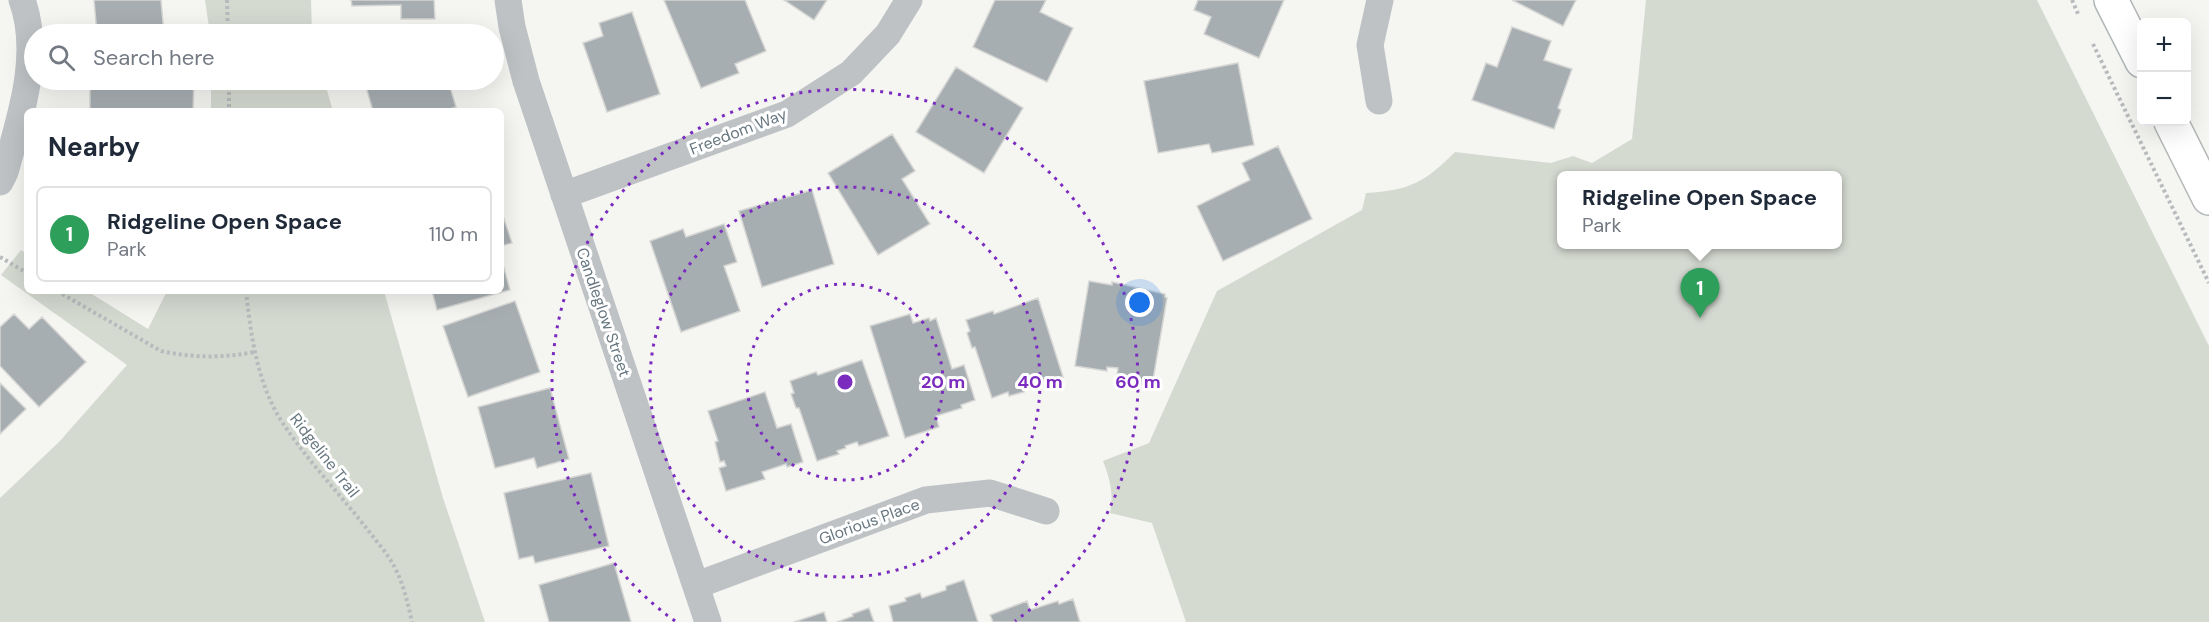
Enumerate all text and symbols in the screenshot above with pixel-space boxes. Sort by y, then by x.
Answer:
map controls [2137,18,2191,126]
button: + [2137,18,2191,72]
search box [24,24,504,90]
icon: search [45,41,78,74]
text: Search here [93,43,214,72]
button: − [2137,72,2191,126]
street label: Freedom Way [687,103,790,160]
text: Nearby [48,130,140,164]
popup [1557,171,1842,249]
text: Ridgeline Open Space [1582,183,1817,212]
text: Ridgeline Open Space [107,207,342,236]
text: Park [1582,212,1622,238]
text: 1 [66,221,73,247]
text: 110 m [429,221,478,247]
text: Park [107,236,147,262]
street label: Candleglow Street [572,245,636,380]
pin: 1 [1680,268,1720,318]
your location [1125,288,1154,317]
text: 20 m [921,370,965,394]
text: 40 m [1017,370,1063,394]
text: 60 m [1115,370,1161,394]
centre of rings [835,372,855,392]
street label: Ridgeline Trail [285,409,364,502]
street label: Glorious Place [816,494,922,549]

